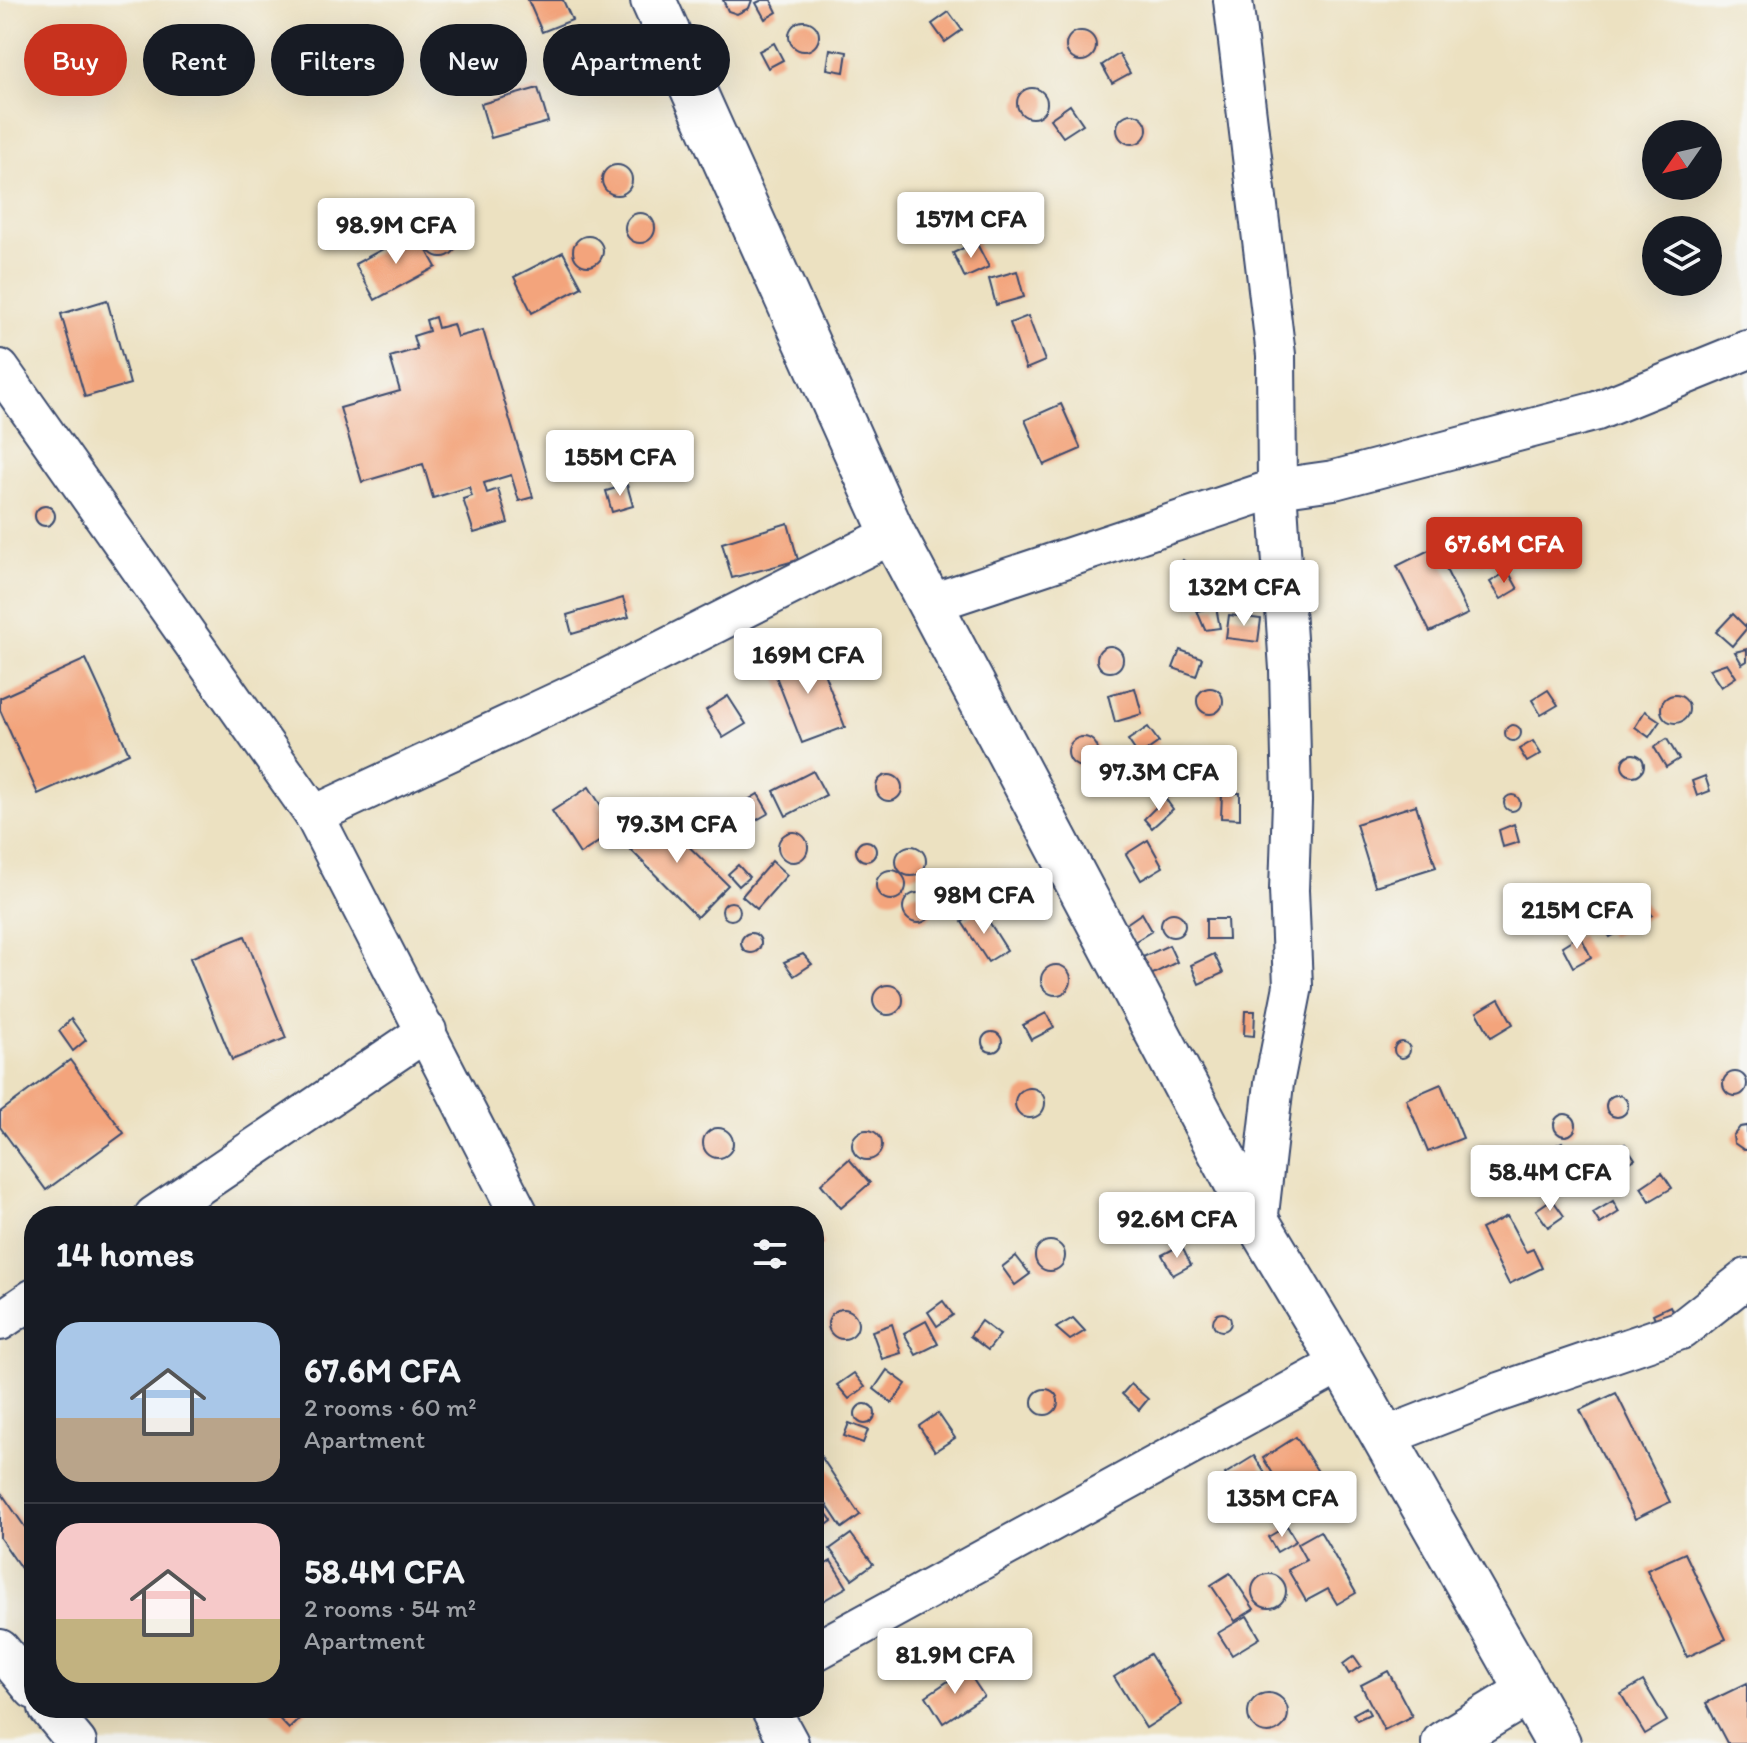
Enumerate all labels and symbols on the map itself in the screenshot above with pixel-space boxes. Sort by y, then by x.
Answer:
north arrow [1642,120,1722,200]
pin: 157M CFA [888,192,1054,260]
pin: 98.9M CFA [304,198,488,266]
pin: 155M CFA [537,430,703,498]
pin: 67.6M CFA [1412,517,1596,585]
pin: 132M CFA [1161,560,1327,628]
pin: 169M CFA [725,628,891,696]
pin: 97.3M CFA [1067,745,1251,813]
pin: 79.3M CFA [585,797,769,865]
pin: 98M CFA [910,868,1058,936]
pin: 215M CFA [1494,883,1660,951]
pin: 58.4M CFA [1458,1145,1642,1213]
pin: 92.6M CFA [1085,1192,1269,1260]
pin: 135M CFA [1199,1471,1365,1539]
pin: 81.9M CFA [863,1628,1047,1696]

